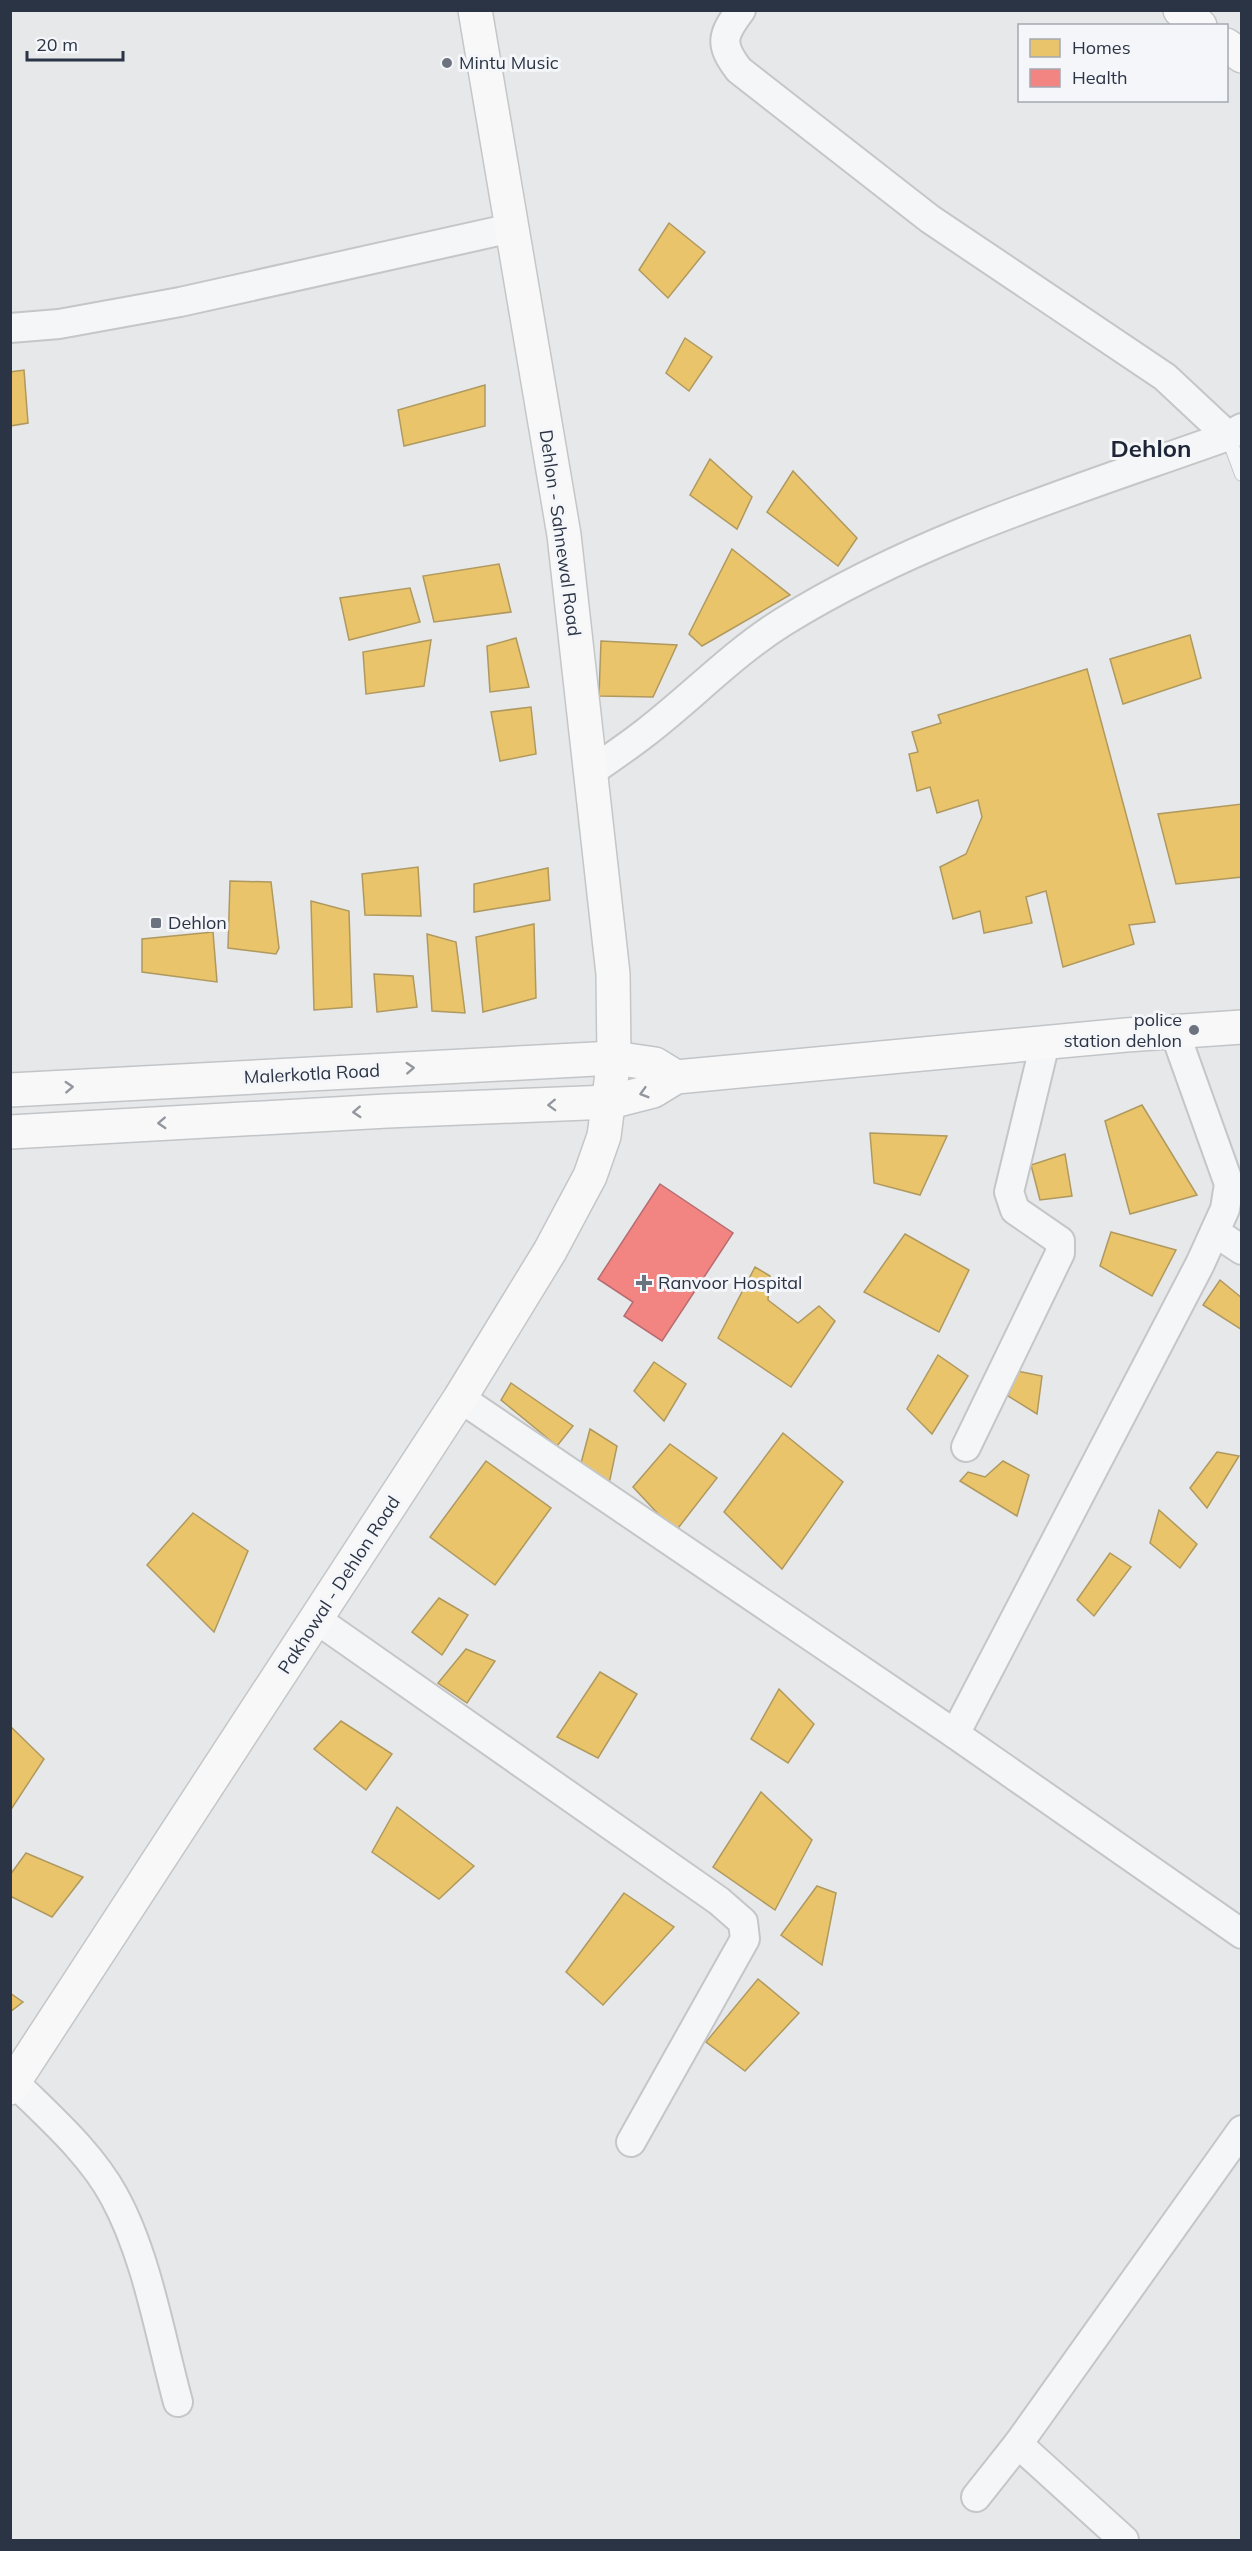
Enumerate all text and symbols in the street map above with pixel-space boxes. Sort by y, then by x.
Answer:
scale bar [27,24,123,62]
legend [1018,24,1228,102]
text: 20 m [36,33,78,56]
text: Homes [1072,36,1131,59]
place label: Mintu Music [459,51,559,74]
marker: Mintu Music [440,56,454,70]
text: Health [1072,66,1128,89]
street label: Dehlon - Sahnewal Road [535,428,586,638]
district label: Dehlon [1111,433,1191,463]
place label: Dehlon [168,911,227,934]
marker: Dehlon [149,916,163,930]
place label: police station dehlon [1064,1008,1182,1052]
marker: police station dehlon [1187,1023,1201,1037]
street label: Malerkotla Road [243,1058,381,1089]
one-way arrow [406,1062,415,1075]
one-way arrow [64,1081,73,1094]
one-way arrow [639,1086,650,1098]
one-way arrow [547,1098,556,1111]
one-way arrow [352,1106,361,1119]
one-way arrow [158,1117,167,1130]
place label: Ranvoor Hospital [658,1271,802,1294]
marker: Ranvoor Hospital [635,1274,653,1292]
street label: Pakhowal - Dehlon Road [272,1491,405,1678]

